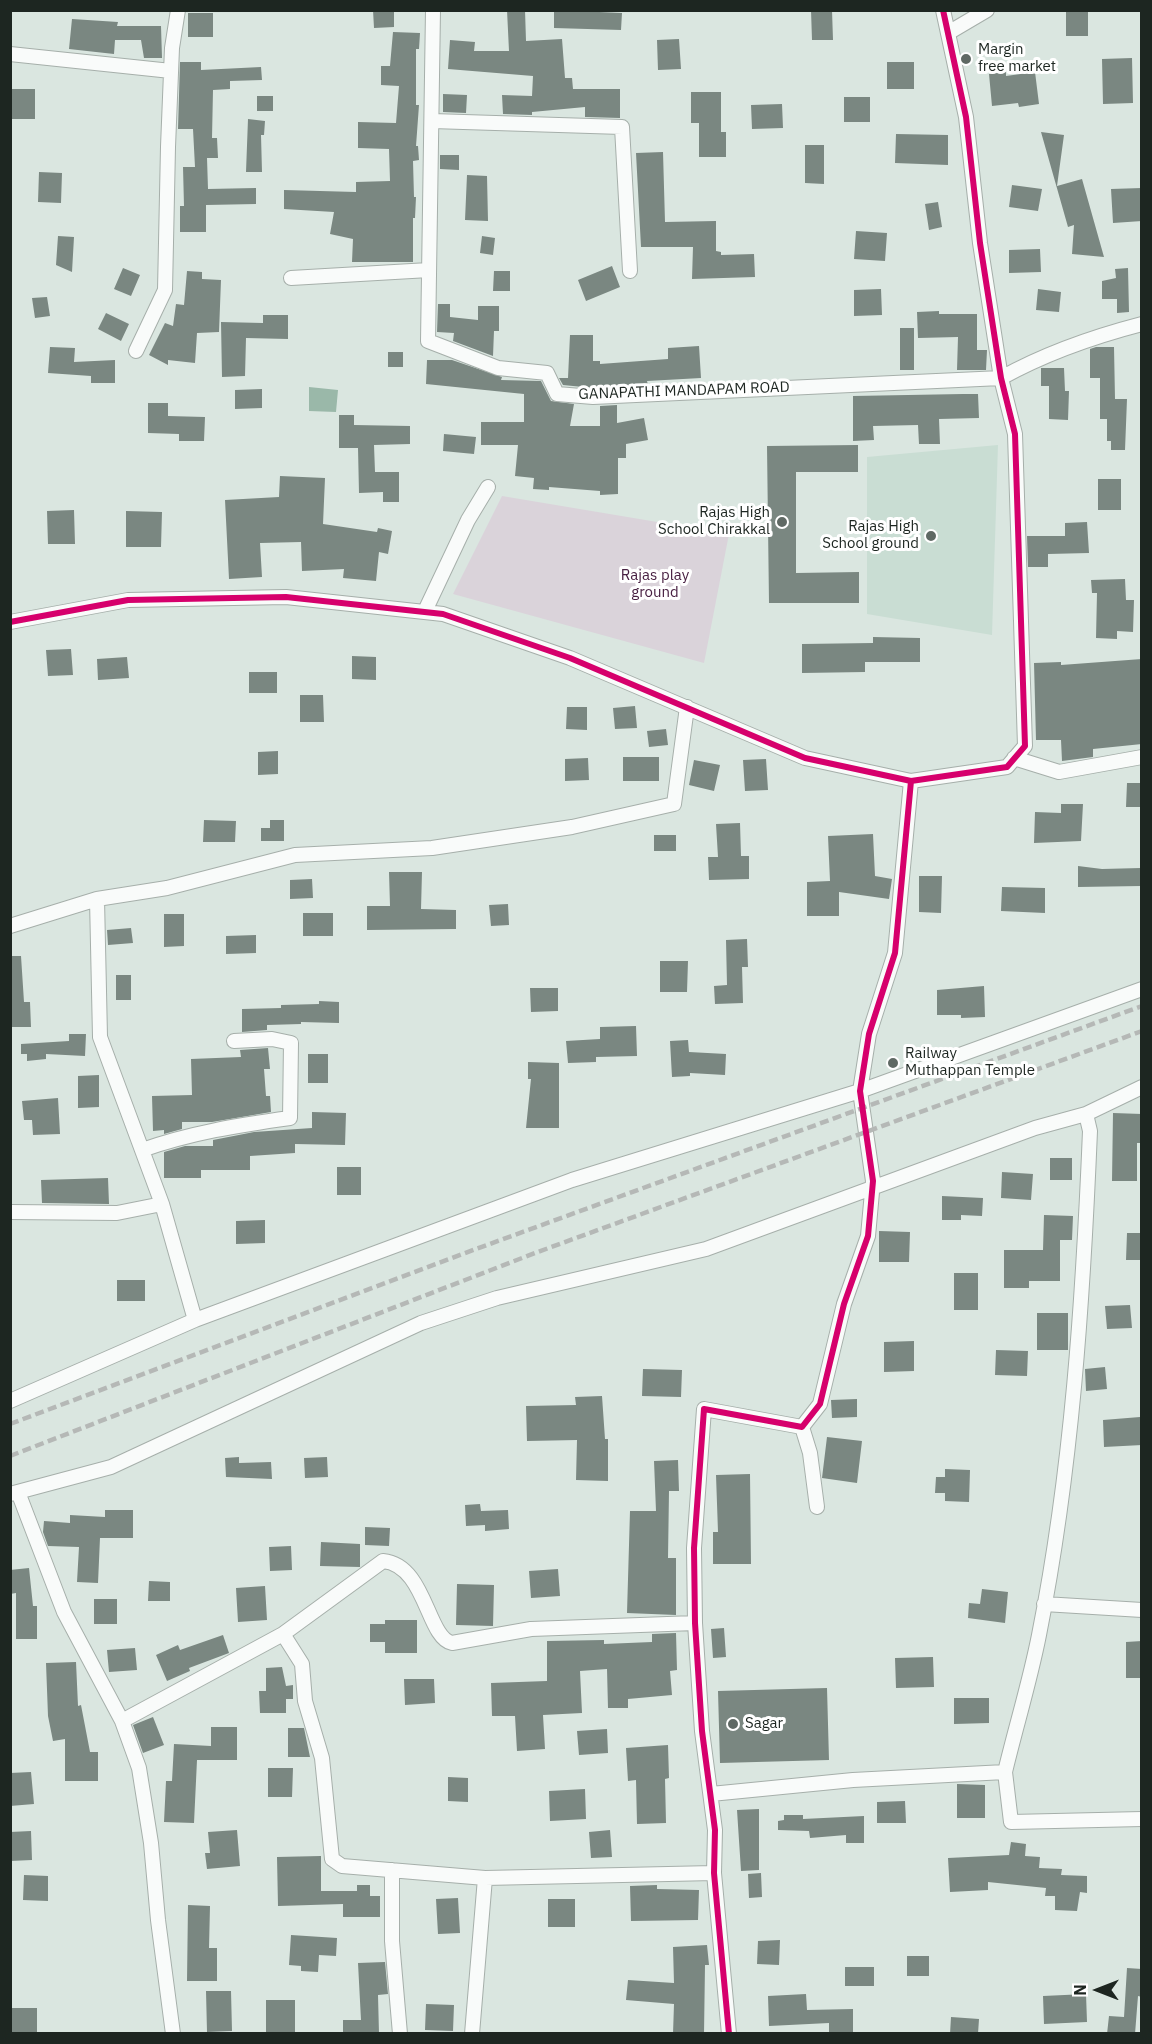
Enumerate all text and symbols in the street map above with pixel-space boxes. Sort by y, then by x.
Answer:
place label: Margin free market [978,41,1056,76]
marker: Margin free market [959,52,973,66]
street label: GANAPATHI MANDAPAM ROAD [578,378,790,404]
place label: Rajas High School Chirakkal [658,504,770,539]
marker: Rajas High School Chirakkal [775,515,789,529]
place label: Rajas High School ground [822,518,919,553]
marker: Rajas High School ground [924,529,938,543]
park label: Rajas play ground [621,567,689,602]
place label: Railway Muthappan Temple [905,1045,1035,1080]
marker: Railway Muthappan Temple [886,1056,900,1070]
place label: Sagar [745,1715,783,1733]
marker: Sagar [726,1717,740,1731]
north arrow [1068,1960,1128,2020]
text: N [1070,1984,1090,1996]

